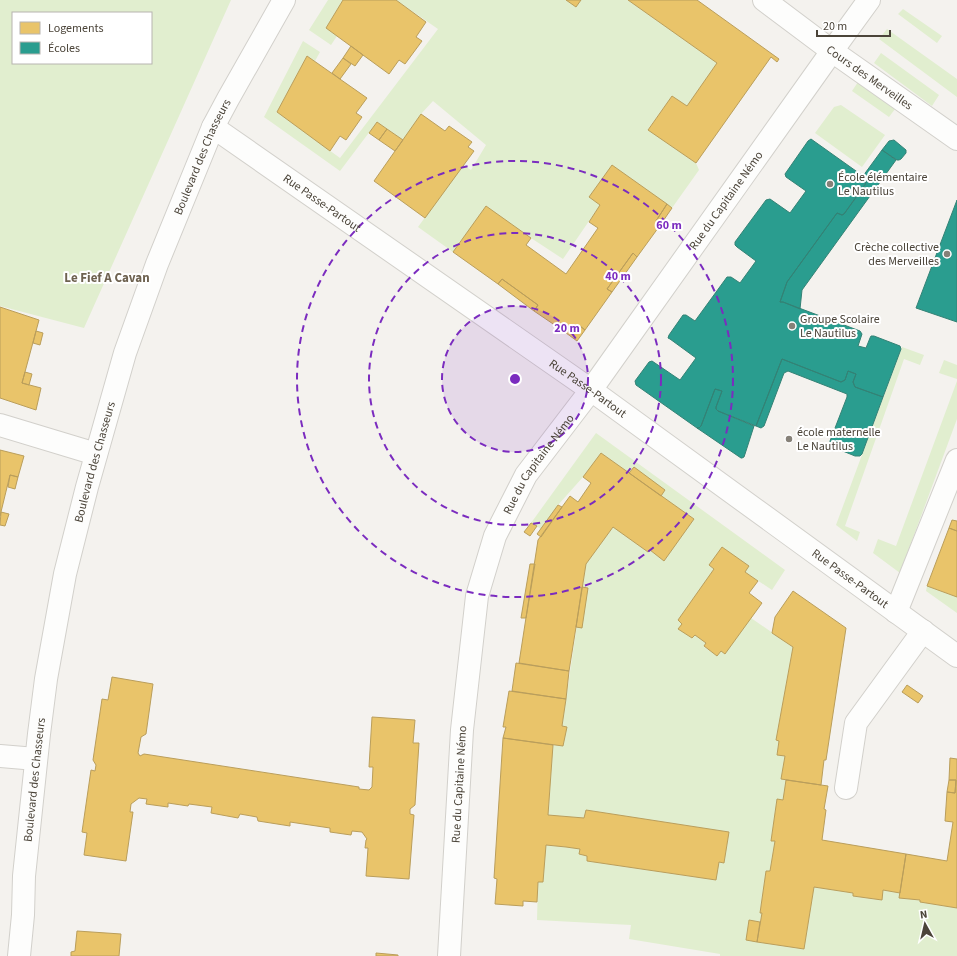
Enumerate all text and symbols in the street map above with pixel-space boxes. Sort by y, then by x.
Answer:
legend [12,12,152,64]
scale bar [817,12,890,38]
text: 20 m [823,18,847,35]
text: Logements [48,20,103,37]
text: Écoles [48,40,80,57]
street label: Cours des Merveilles [822,42,916,114]
street label: Boulevard des Chasseurs [170,96,235,218]
street label: Rue du Capitaine Némo [685,148,767,254]
place label: École élémentaire Le Nautilus [838,169,928,200]
street label: Rue Passe-Partout [279,170,364,236]
marker: École élémentaire Le Nautilus [825,179,835,189]
text: 60 m [656,217,682,234]
place label: Crèche collective des Merveilles [854,239,939,270]
marker: Crèche collective des Merveilles [942,249,952,259]
text: 40 m [605,268,631,285]
district label: Le Fief A Cavan [64,269,150,287]
place label: Groupe Scolaire Le Nautilus [800,311,880,342]
text: 20 m [554,320,580,337]
marker: Groupe Scolaire Le Nautilus [787,321,797,331]
street label: Rue Passe-Partout [545,355,630,422]
centre of rings [508,372,522,386]
street label: Boulevard des Chasseurs [70,400,120,524]
street label: Rue du Capitaine Némo [499,411,578,518]
place label: école maternelle Le Nautilus [797,424,881,455]
marker: école maternelle Le Nautilus [784,434,794,444]
street label: Rue Passe-Partout [808,545,892,613]
street label: Boulevard des Chasseurs [20,717,50,843]
street label: Rue du Capitaine Némo [448,725,471,844]
north arrow [905,904,945,944]
text: N [919,907,928,923]

